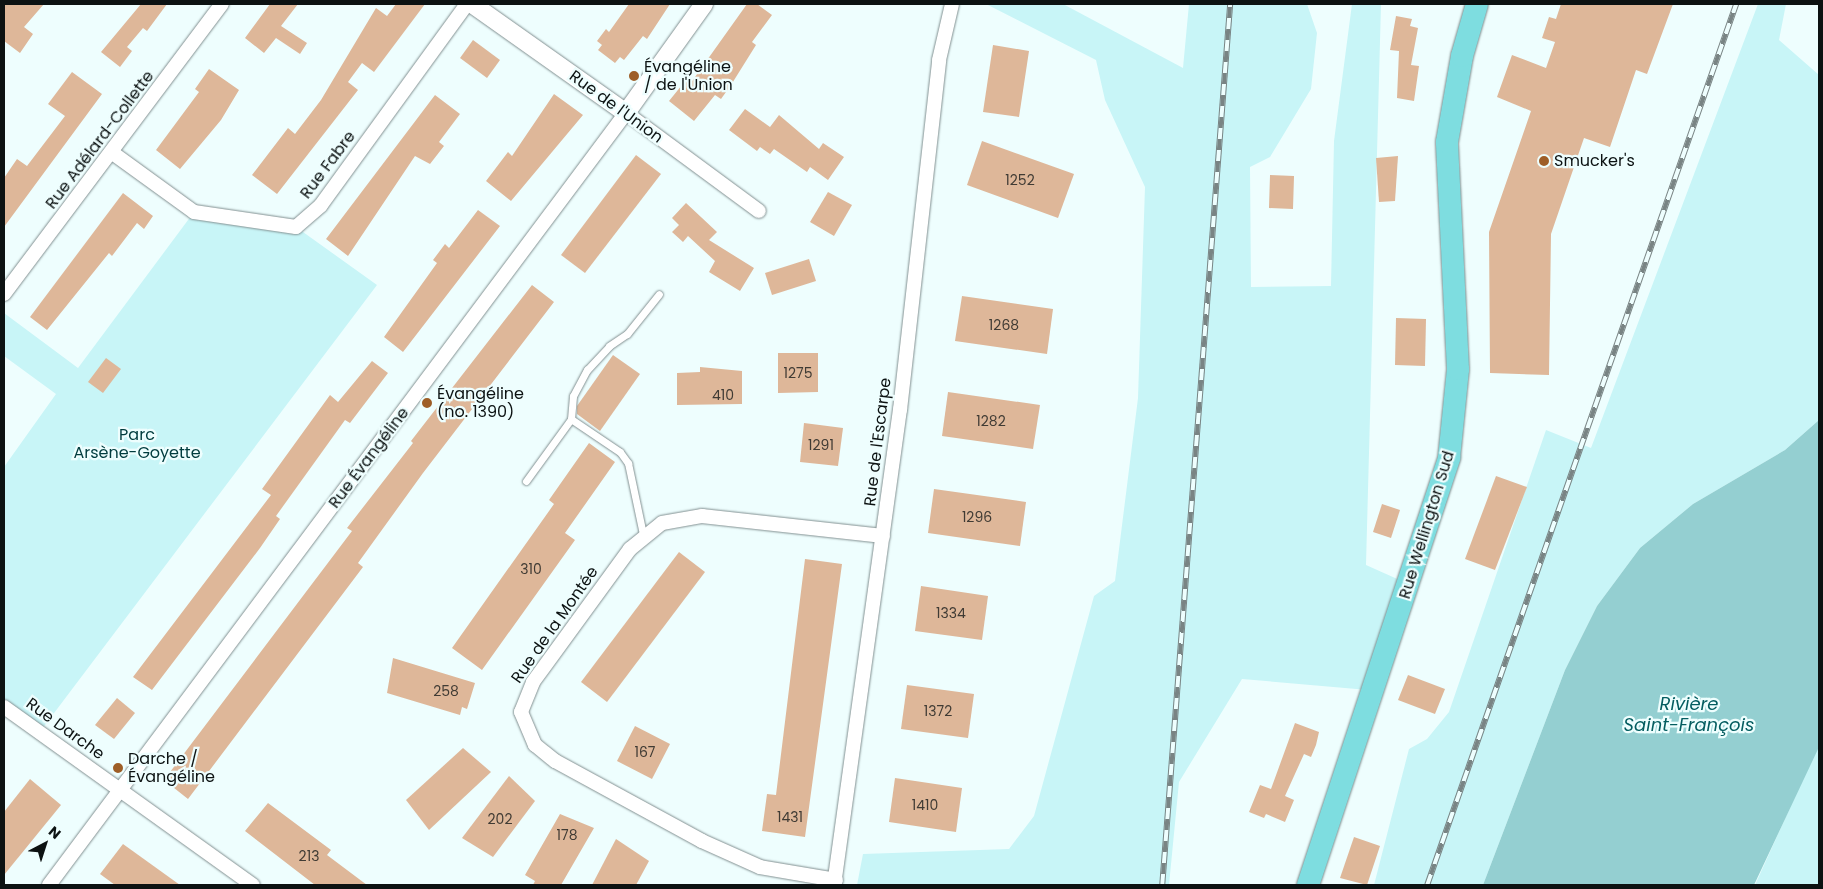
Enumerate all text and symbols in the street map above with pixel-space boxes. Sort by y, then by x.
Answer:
place label: Évangéline / de l'Union [644,57,733,95]
street label: Rue Adélard-Collette [42,67,158,213]
street label: Rue de l'Union [565,67,667,147]
marker: Évangéline / de l'Union [628,70,640,82]
street label: Rue Fabre [296,127,360,203]
place label: Smucker's [1554,151,1635,171]
marker: Smucker's [1538,155,1550,167]
house number: 1252 [1005,172,1035,188]
house number: 1268 [989,317,1019,333]
house number: 1275 [784,365,812,381]
street label: Rue de l'Escarpe [861,377,895,507]
place label: Évangéline (no. 1390) [437,384,524,422]
house number: 410 [712,387,734,403]
marker: Évangéline (no. 1390) [421,397,433,409]
street label: Rue Évangéline [325,404,413,512]
house number: 1282 [976,413,1006,429]
park label: Parc Arsène-Goyette [73,425,201,463]
house number: 1291 [808,437,834,453]
street label: Rue Wellington Sud [1395,449,1459,601]
house number: 1296 [962,509,992,525]
house number: 310 [520,561,542,577]
street label: Rue de la Montée [508,563,602,687]
house number: 1334 [936,605,966,621]
house number: 258 [433,683,459,699]
street label: Rue Darche [22,694,108,764]
water label: Rivière Saint-François [1624,694,1754,736]
house number: 1372 [924,703,952,719]
house number: 167 [634,744,656,760]
place label: Darche / Évangéline [128,749,215,787]
marker: Darche / Évangéline [112,762,124,774]
house number: 1410 [912,797,938,813]
house number: 1431 [777,809,803,825]
house number: 202 [488,811,512,827]
north arrow [20,819,70,869]
text: N [44,821,65,844]
house number: 178 [557,827,577,843]
house number: 213 [299,848,319,864]

